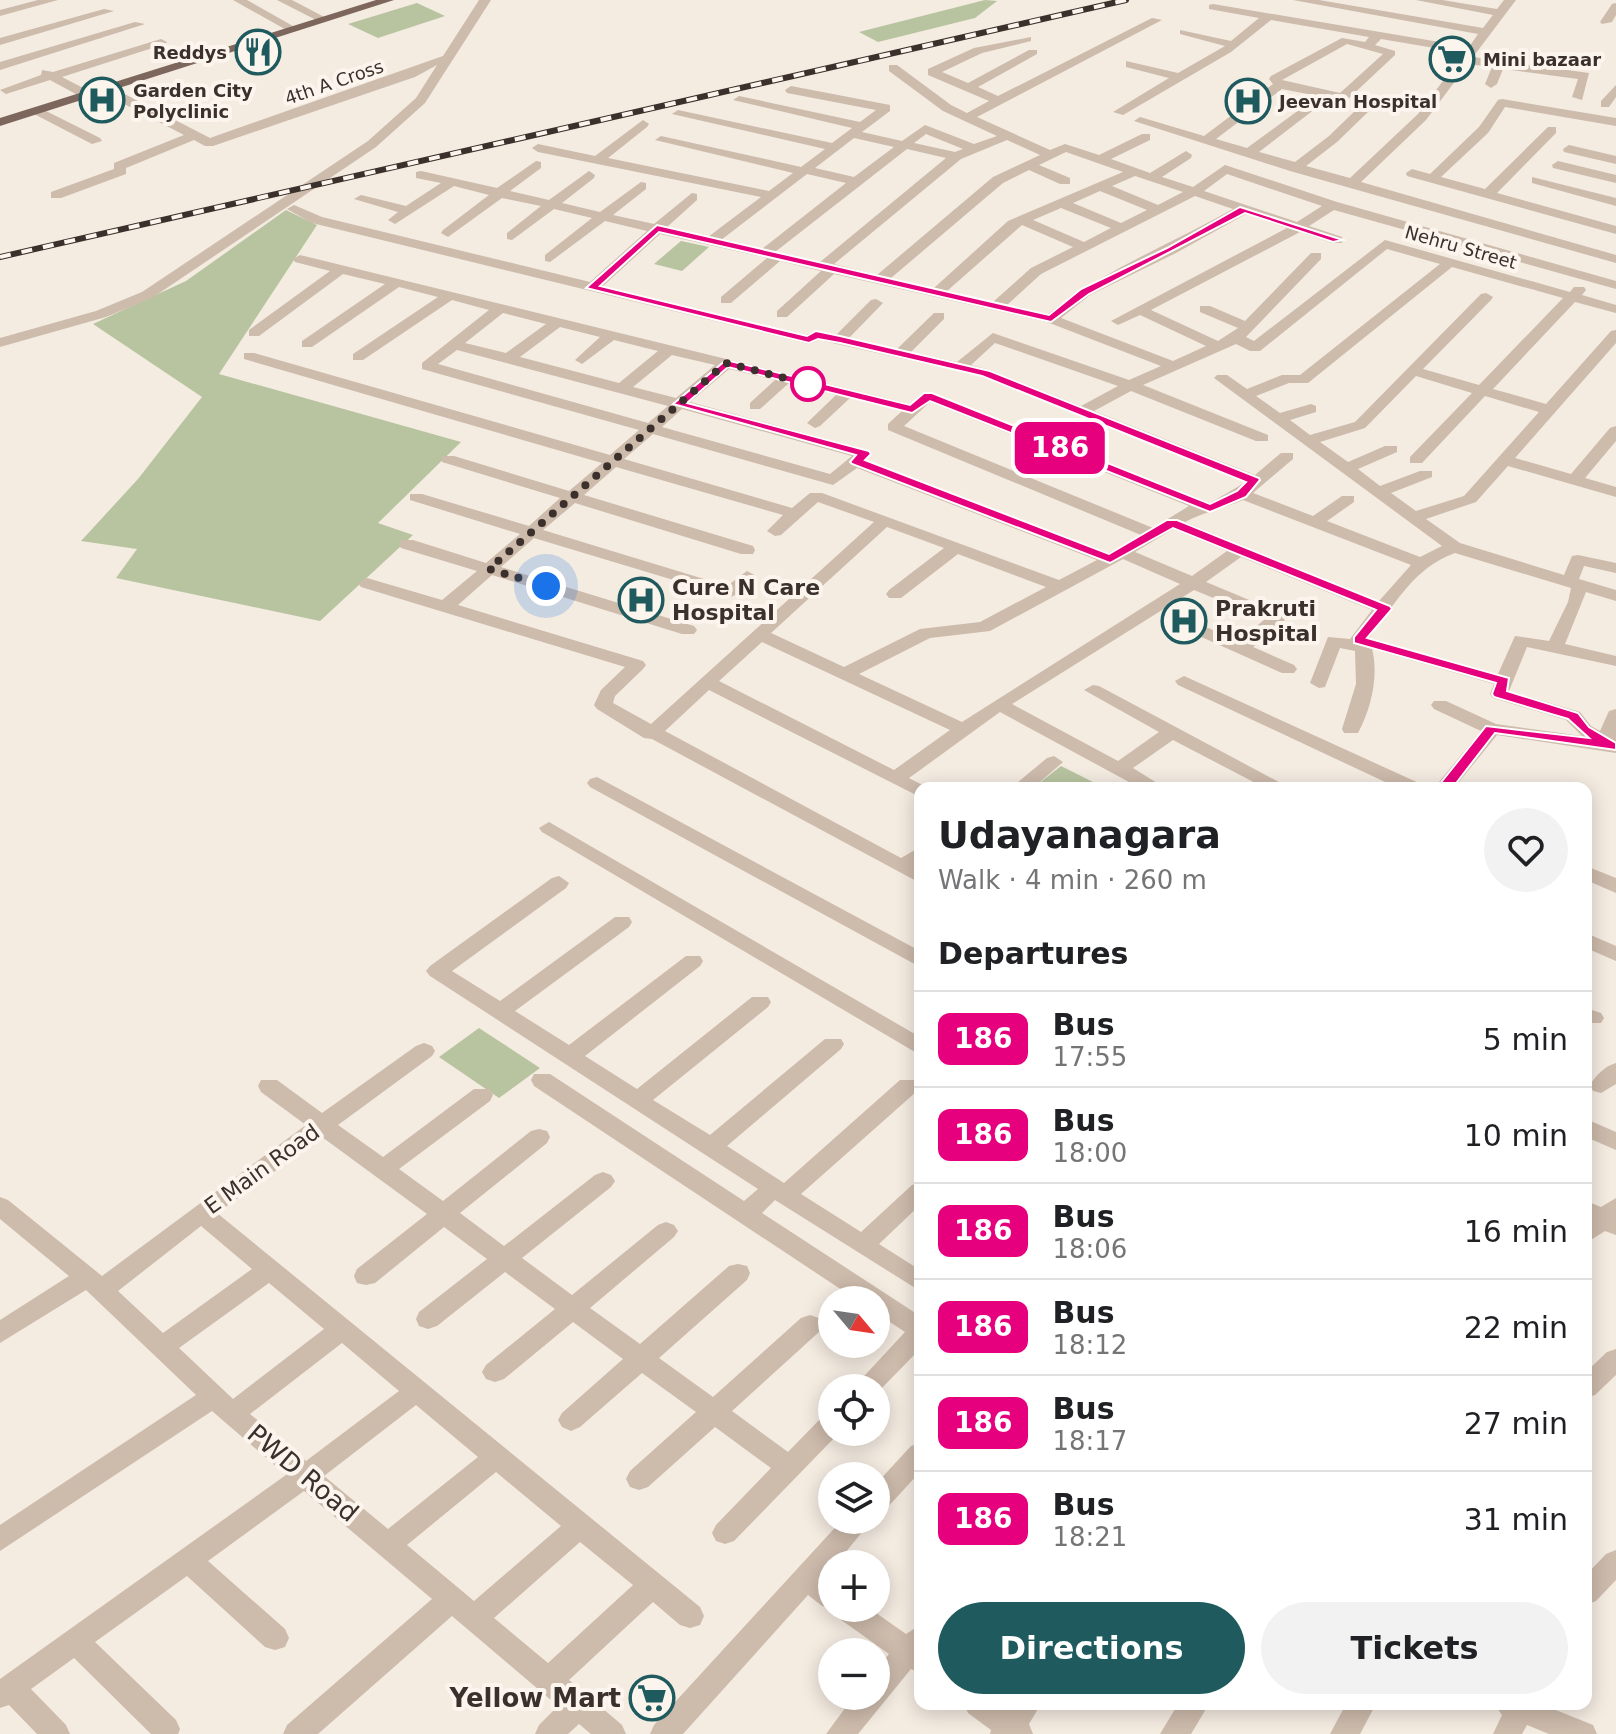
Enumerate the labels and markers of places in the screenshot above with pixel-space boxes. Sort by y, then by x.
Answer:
restaurant icon: Reddys [234,28,282,76]
supermarket icon: Mini bazaar [1428,35,1476,83]
place label: Reddys [153,42,227,63]
place label: Mini bazaar [1483,49,1601,70]
hospital icon: Garden City Polyclinic [78,76,126,124]
hospital icon: Jeevan Hospital [1224,77,1272,125]
place label: Garden City Polyclinic [133,80,253,122]
place label: Jeevan Hospital [1277,91,1437,112]
unlabelled marker [791,367,825,401]
place label: Cure N Care Hospital [672,575,820,625]
hospital icon: Cure N Care Hospital [617,576,665,624]
place label: Prakruti Hospital [1215,596,1318,646]
hospital icon: Prakruti Hospital [1160,597,1208,645]
supermarket icon: Yellow Mart [628,1674,676,1722]
place label: Yellow Mart [448,1683,621,1713]

